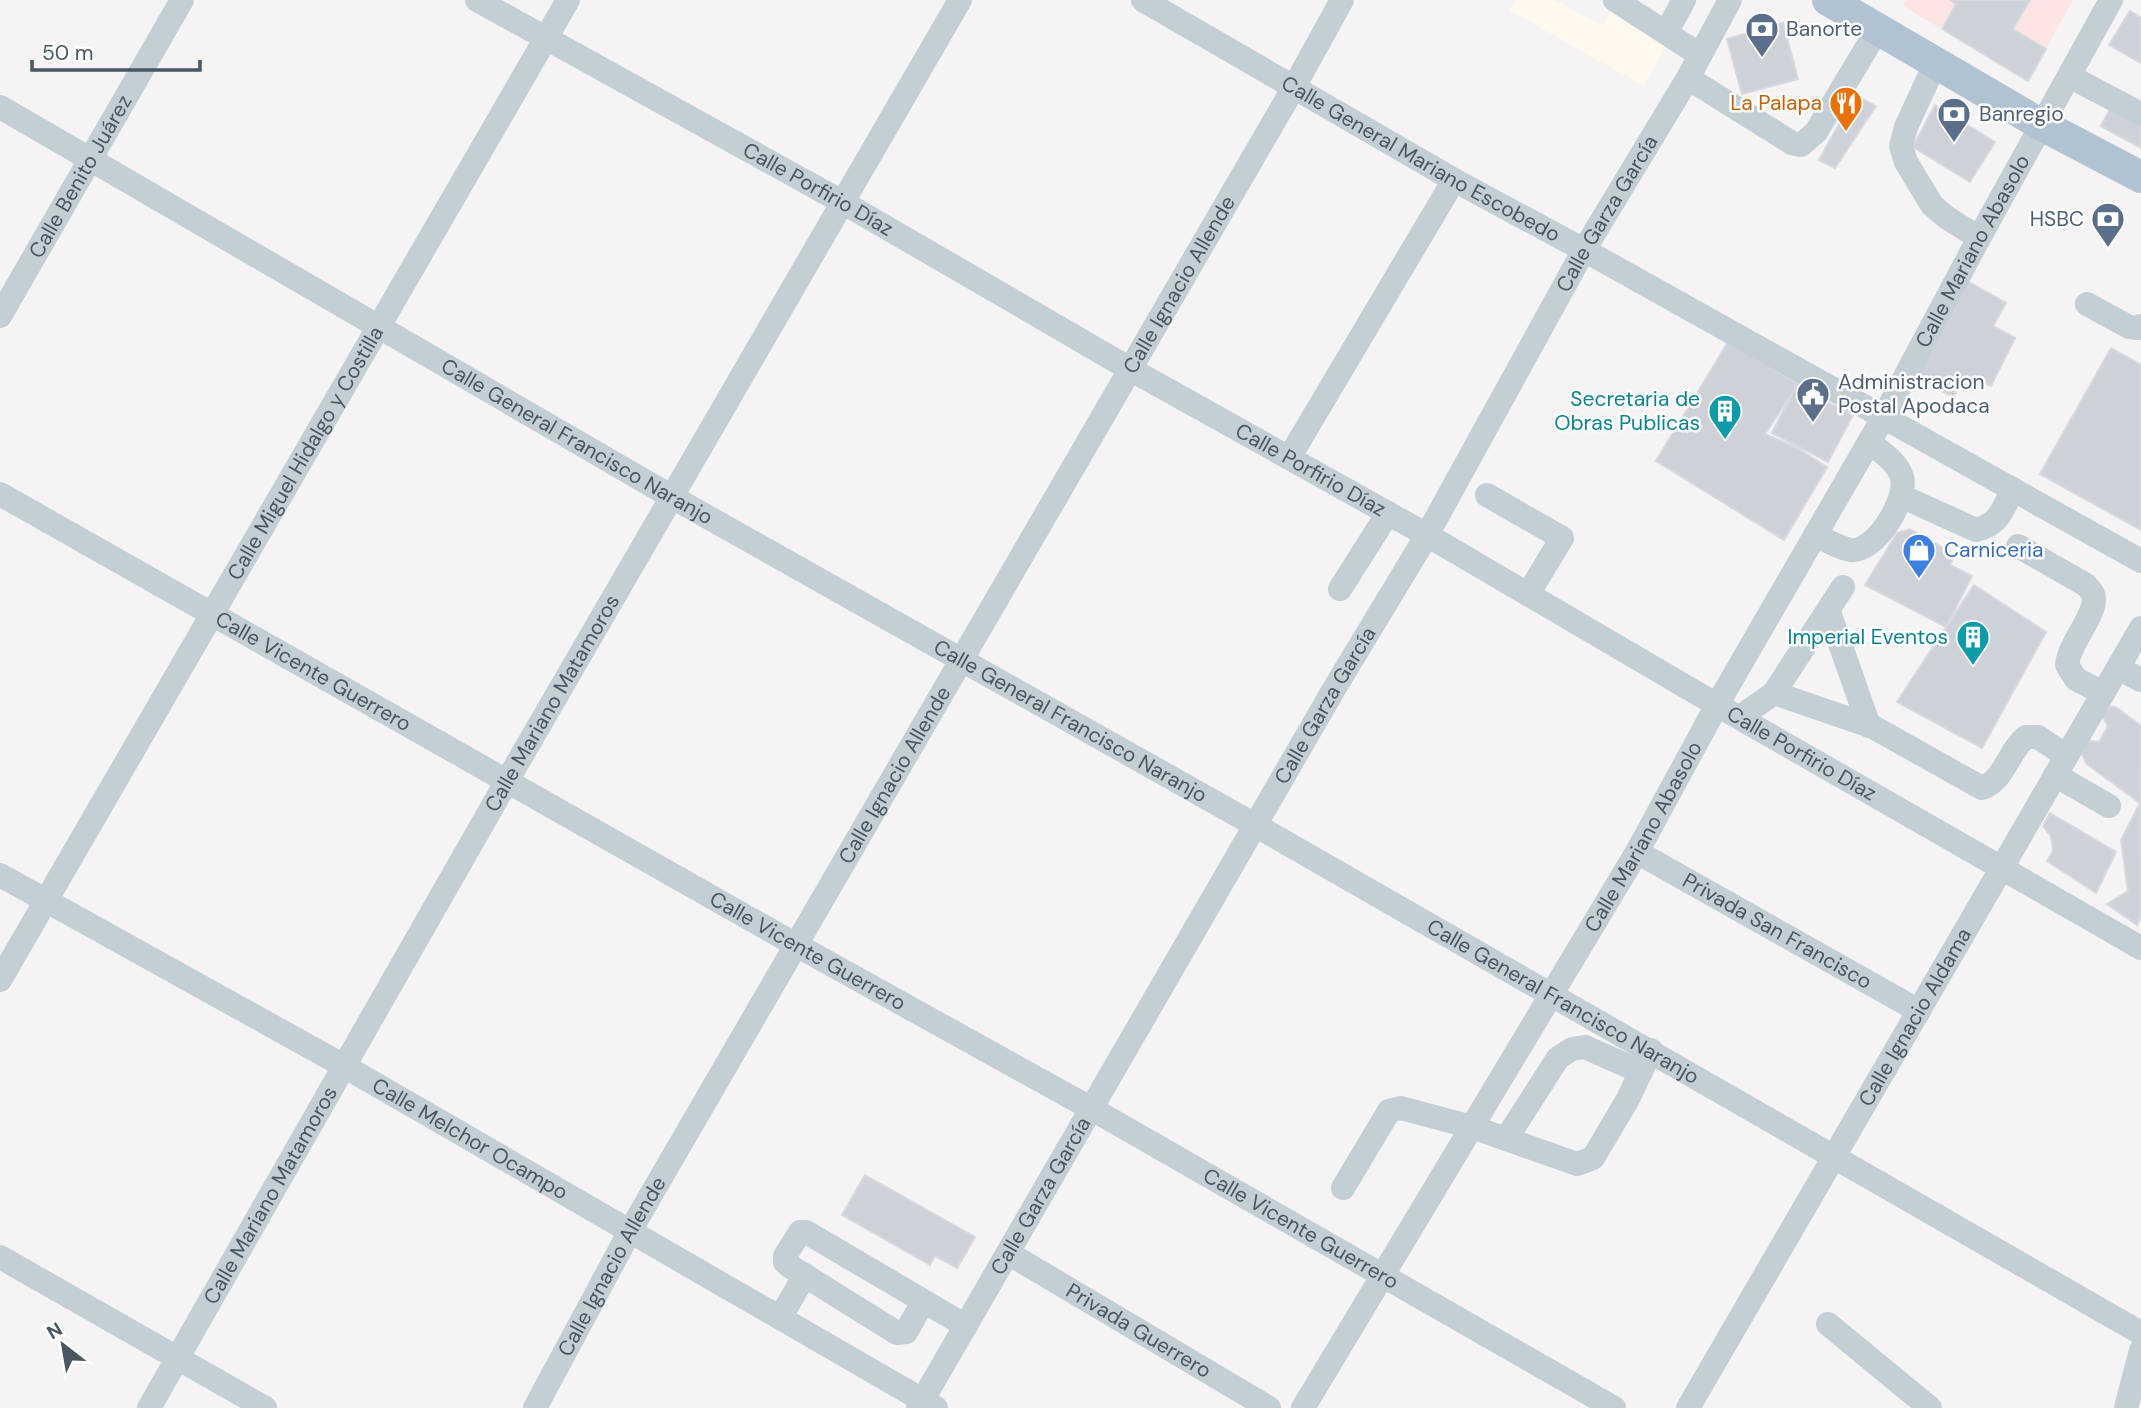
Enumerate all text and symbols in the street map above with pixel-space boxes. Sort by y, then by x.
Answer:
bank icon: Banorte [1743,10,1781,59]
place label: Banorte [1786,15,1862,43]
scale bar [32,28,200,72]
text: 50 m [42,39,93,67]
street label: Calle General Mariano Escobedo [1276,69,1565,249]
restaurant icon: La Palapa [1827,84,1865,133]
place label: La Palapa [1730,89,1822,117]
street label: Calle Benito Juárez [22,90,138,263]
bank icon: Banregio [1935,95,1973,144]
place label: Banregio [1979,100,2064,128]
street label: Calle Garza García [1550,130,1664,297]
street label: Calle Porfirio Díaz [738,136,898,243]
street label: Calle Mariano Abasolo [1909,150,2036,353]
street label: Calle Ignacio Allende [1117,191,1242,379]
bank icon: HSBC [2089,200,2127,249]
place label: HSBC [2030,205,2084,233]
street label: Calle Miguel Hidalgo y Costilla [221,321,390,585]
street label: Calle General Francisco Naranjo [436,352,718,531]
place label: Administracion Postal Apodaca [1838,368,1990,420]
public building icon: Administracion Postal Apodaca [1794,375,1832,424]
place label: Secretaria de Obras Publicas [1554,385,1700,437]
building icon: Secretaria de Obras Publicas [1706,392,1744,441]
street label: Calle Porfirio Díaz [1230,417,1391,523]
shop icon: Carniceria [1900,531,1938,580]
place label: Carniceria [1944,536,2044,564]
street label: Calle Mariano Matamoros [478,589,626,817]
street label: Calle Vicente Guerrero [210,605,416,738]
building icon: Imperial Eventos [1954,618,1992,667]
street label: Calle Garza García [1268,622,1382,789]
place label: Imperial Eventos [1787,623,1948,651]
street label: Calle General Francisco Naranjo [928,633,1212,809]
street label: Calle Ignacio Allende [832,681,957,869]
street label: Calle Porfirio Díaz [1722,700,1882,807]
street label: Calle Mariano Abasolo [1578,736,1709,938]
street label: Privada San Francisco [1678,867,1877,996]
street label: Calle Vicente Guerrero [704,885,911,1017]
street label: Calle General Francisco Naranjo [1422,912,1704,1091]
street label: Calle Ignacio Aldama [1852,923,1978,1112]
street label: Calle Melchor Ocampo [367,1071,573,1206]
street label: Calle Mariano Matamoros [197,1081,344,1309]
street label: Calle Garza García [984,1112,1097,1280]
street label: Calle Vicente Guerrero [1198,1162,1404,1296]
street label: Calle Ignacio Allende [551,1171,673,1361]
street label: Privada Guerrero [1061,1277,1216,1385]
north arrow [28,1310,98,1380]
text: N [42,1317,67,1345]

